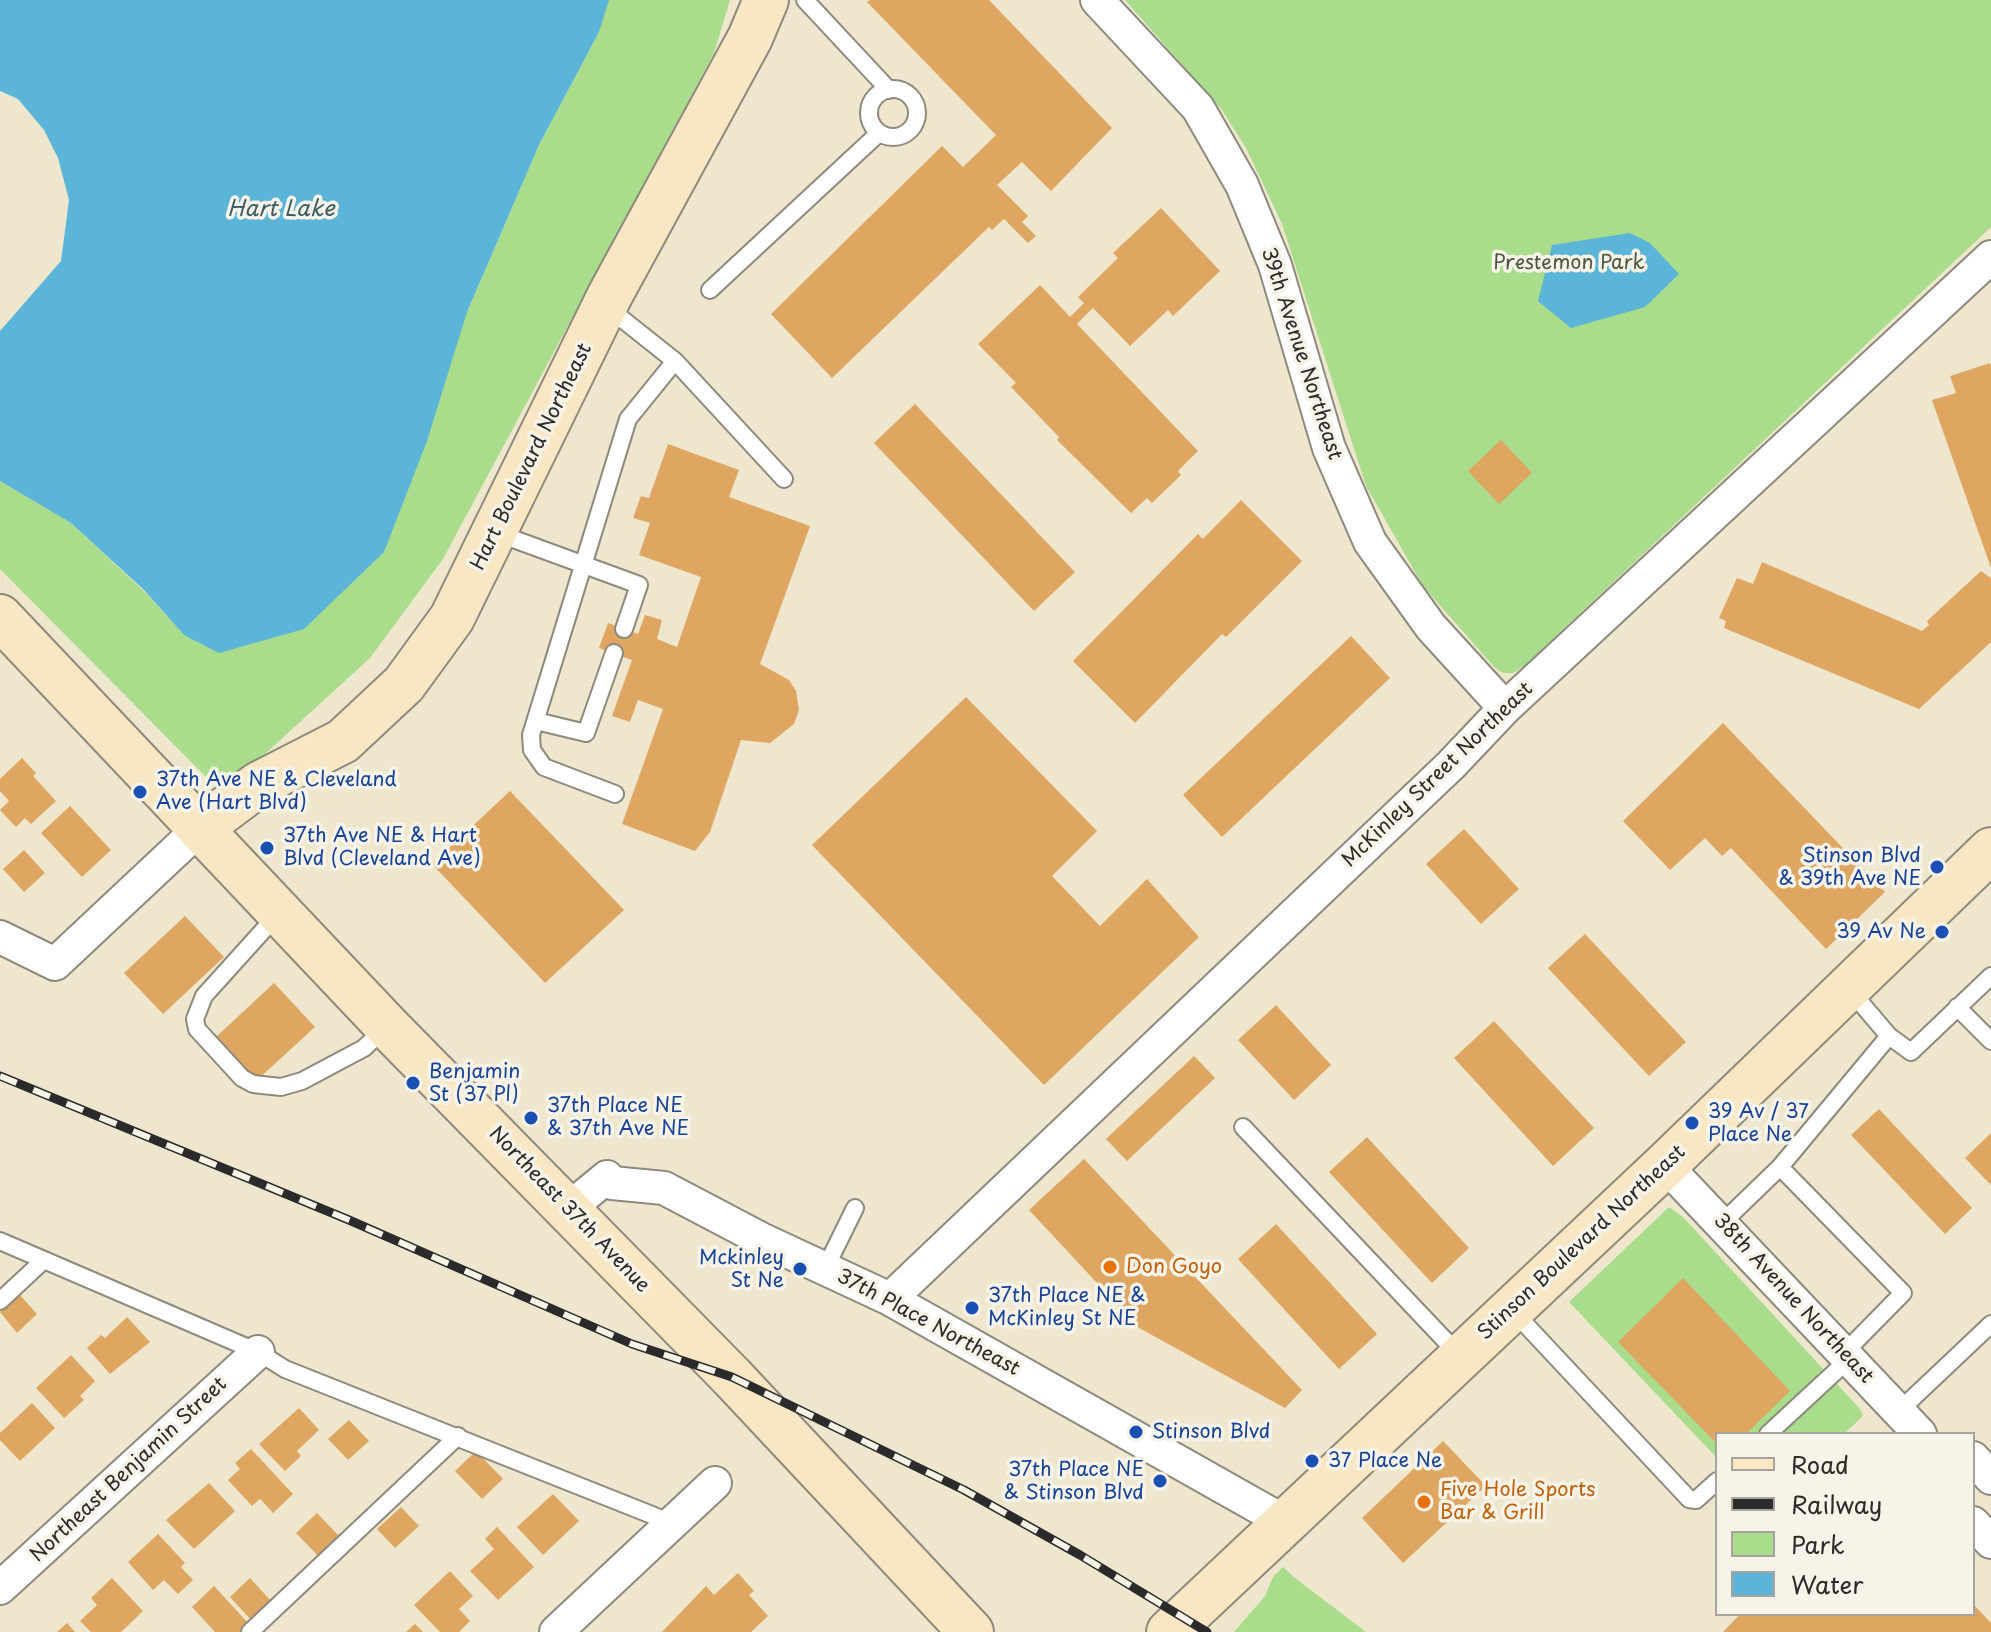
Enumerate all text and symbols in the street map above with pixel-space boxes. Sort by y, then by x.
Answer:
water label: Hart Lake [227,197,335,223]
street label: 39th Avenue Northeast [1255,245,1347,463]
park label: Prestemon Park [1493,251,1645,275]
street label: Hart Boulevard Northeast [467,340,597,574]
street label: McKinley Street Northeast [1338,678,1538,872]
place label: 37th Ave NE & Cleveland Ave (Hart Blvd) [156,768,397,815]
marker: 37th Ave NE & Cleveland Ave (Hart Blvd) [131,783,149,801]
place label: 37th Ave NE & Hart Blvd (Cleveland Ave) [283,824,481,871]
marker: 37th Ave NE & Hart Blvd (Cleveland Ave) [258,839,276,857]
place label: Stinson Blvd & 39th Ave NE [1778,844,1921,891]
marker: Stinson Blvd & 39th Ave NE [1928,858,1946,876]
place label: 39 Av Ne [1836,920,1926,944]
marker: 39 Av Ne [1933,923,1951,941]
place label: Benjamin St (37 Pl) [429,1060,520,1107]
marker: Benjamin St (37 Pl) [404,1074,422,1092]
place label: 37th Place NE & 37th Ave NE [547,1094,689,1141]
place label: 39 Av / 37 Place Ne [1708,1100,1809,1147]
marker: 37th Place NE & 37th Ave NE [522,1109,540,1127]
marker: 39 Av / 37 Place Ne [1683,1114,1701,1132]
street label: Northeast 37th Avenue [484,1122,654,1298]
street label: Stinson Boulevard Northeast [1473,1140,1691,1346]
street label: 38th Avenue Northeast [1708,1209,1878,1389]
place label: Mckinley St Ne [699,1246,784,1293]
place label: Don Goyo [1126,1255,1222,1279]
marker: Don Goyo [1101,1258,1119,1276]
marker: Mckinley St Ne [791,1260,809,1278]
street label: 37th Place Northeast [832,1265,1024,1381]
place label: 37th Place NE & McKinley St NE [988,1284,1145,1331]
marker: 37th Place NE & McKinley St NE [963,1299,981,1317]
street label: Northeast Benjamin Street [26,1373,232,1567]
place label: Stinson Blvd [1152,1420,1270,1444]
marker: Stinson Blvd [1127,1423,1145,1441]
legend [1715,1432,1975,1616]
text: Road [1791,1446,1849,1482]
place label: 37 Place Ne [1328,1449,1442,1473]
marker: 37 Place Ne [1303,1452,1321,1470]
place label: 37th Place NE & Stinson Blvd [1004,1458,1144,1505]
marker: 37th Place NE & Stinson Blvd [1151,1472,1169,1490]
place label: Five Hole Sports Bar & Grill [1440,1478,1595,1525]
text: Railway [1791,1486,1882,1522]
marker: Five Hole Sports Bar & Grill [1415,1493,1433,1511]
text: Park [1791,1526,1845,1562]
text: Water [1791,1566,1863,1602]

